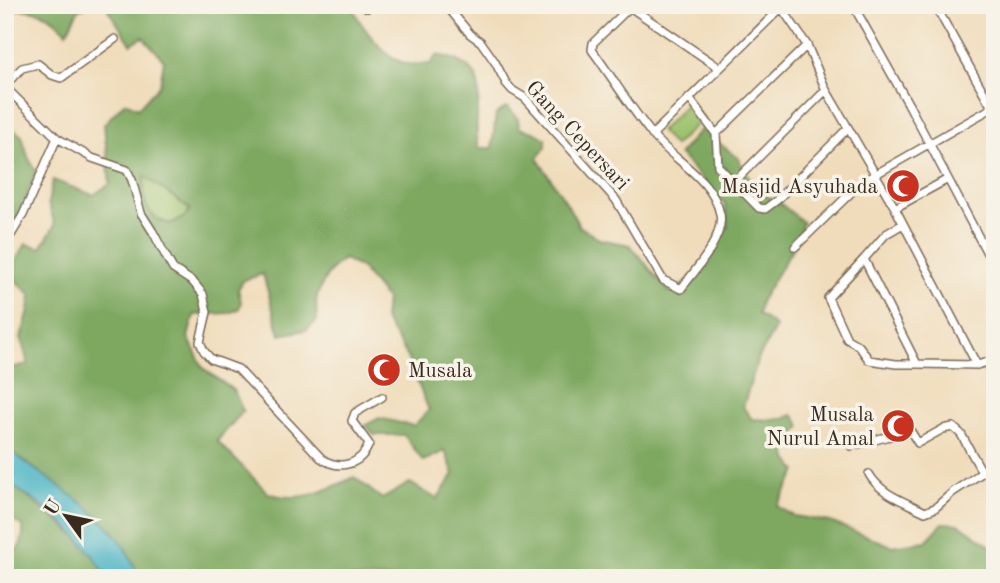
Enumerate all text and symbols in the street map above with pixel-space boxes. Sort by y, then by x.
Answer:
street label: Gang Cepersari [521,77,633,195]
mosque icon: Masjid Asyuhada [884,167,922,205]
place label: Masjid Asyuhada [721,177,878,198]
mosque icon: Musala [365,351,403,389]
place label: Musala [408,361,472,382]
place label: Musala Nurul Amal [766,405,874,450]
mosque icon: Musala Nurul Amal [879,407,917,445]
north arrow [32,482,102,552]
text: U [42,497,66,520]

